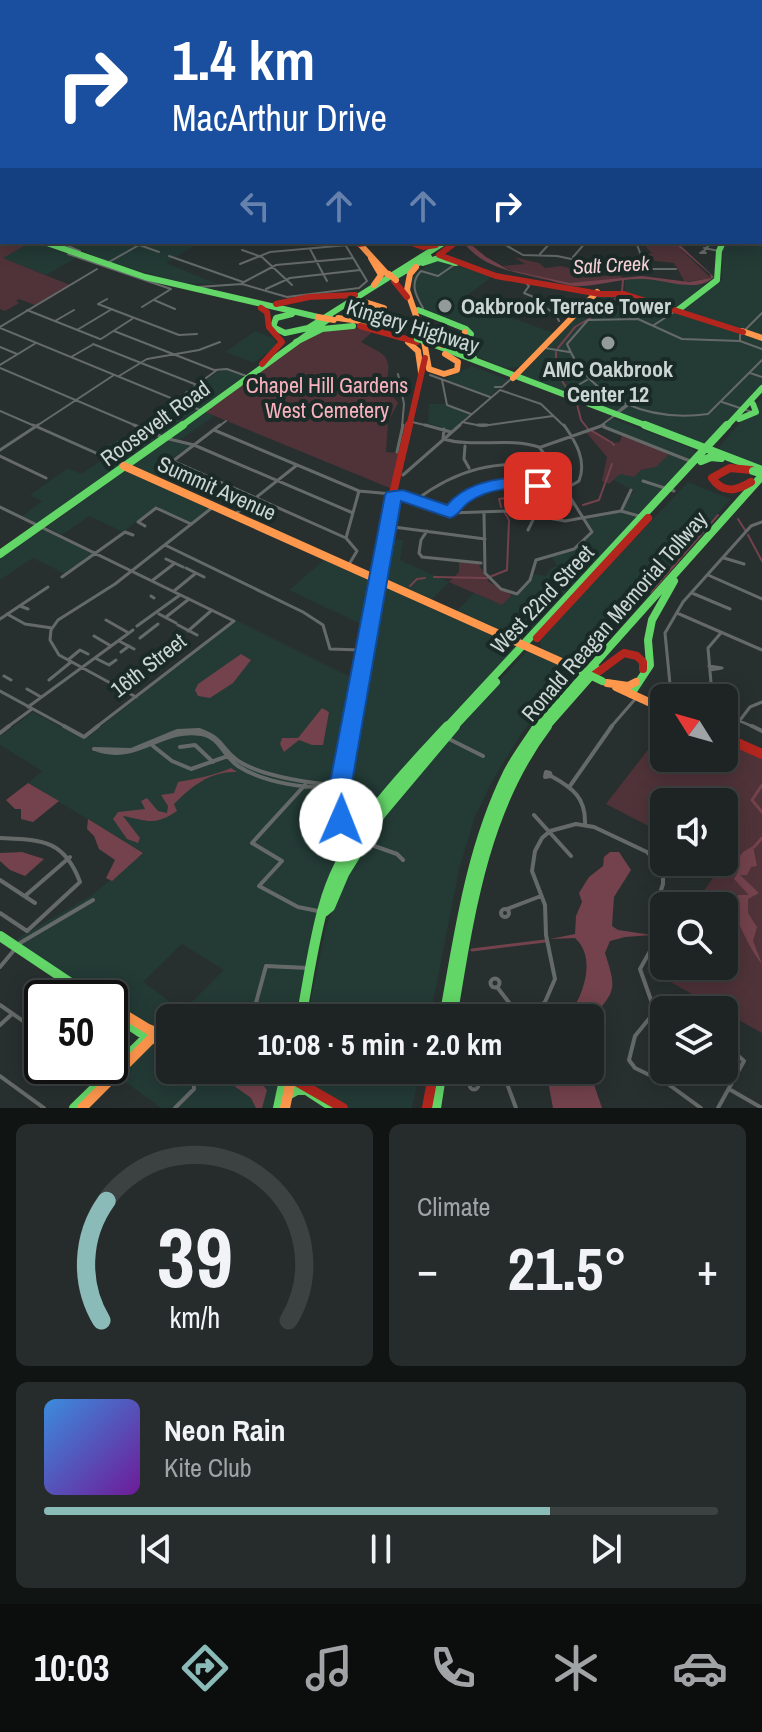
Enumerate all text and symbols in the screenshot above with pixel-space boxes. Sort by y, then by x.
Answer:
text: 1.4 km [172,22,315,97]
icon: right [40,32,144,136]
text: MacArthur Drive [172,94,387,142]
icon: left [233,184,277,228]
icon: ahead [317,184,361,228]
icon: ahead [401,184,445,228]
icon: right [485,184,529,228]
water label: Salt Creek [572,249,651,280]
place label: Oakbrook Terrace Tower [461,291,671,321]
street label: Kingery Highway [343,292,483,360]
marker: Oakbrook Terrace Tower [436,297,454,315]
marker: AMC Oakbrook Center 12 [599,334,617,352]
place label: AMC Oakbrook Center 12 [543,354,674,409]
park label: Chapel Hill Gardens West Cemetery [246,370,408,425]
street label: Roosevelt Road [94,373,216,473]
street label: Summit Avenue [153,448,281,528]
pin [504,452,572,520]
icon: arrive [516,464,560,508]
street label: Ronald Reagan Memorial Tollway [514,504,714,728]
street label: West 22nd Street [484,538,600,660]
street label: 16th Street [104,626,192,704]
north arrow [650,684,738,772]
map controls [650,684,738,1084]
position arrow [299,778,383,862]
button: sound [650,788,738,876]
button: search [650,892,738,980]
speed limit sign: 50 [24,980,128,1084]
button: layers [650,996,738,1084]
text: 10:08 · 5 min · 2.0 km [258,1024,502,1064]
text: Climate [417,1189,490,1224]
text: 39 [157,1201,232,1313]
text: 21.5° [508,1228,627,1309]
text: − [417,1239,438,1299]
text: + [697,1239,718,1299]
text: km/h [169,1298,220,1337]
text: Neon Rain [164,1410,286,1450]
text: Kite Club [164,1450,252,1485]
icon: previous [134,1527,178,1571]
icon: pause [359,1527,403,1571]
icon: next [584,1527,628,1571]
icon: directions [177,1640,233,1696]
icon: music [301,1640,357,1696]
icon: phone [425,1640,481,1696]
icon: climate [548,1640,604,1696]
icon: car [672,1640,728,1696]
text: 10:03 [34,1644,109,1692]

